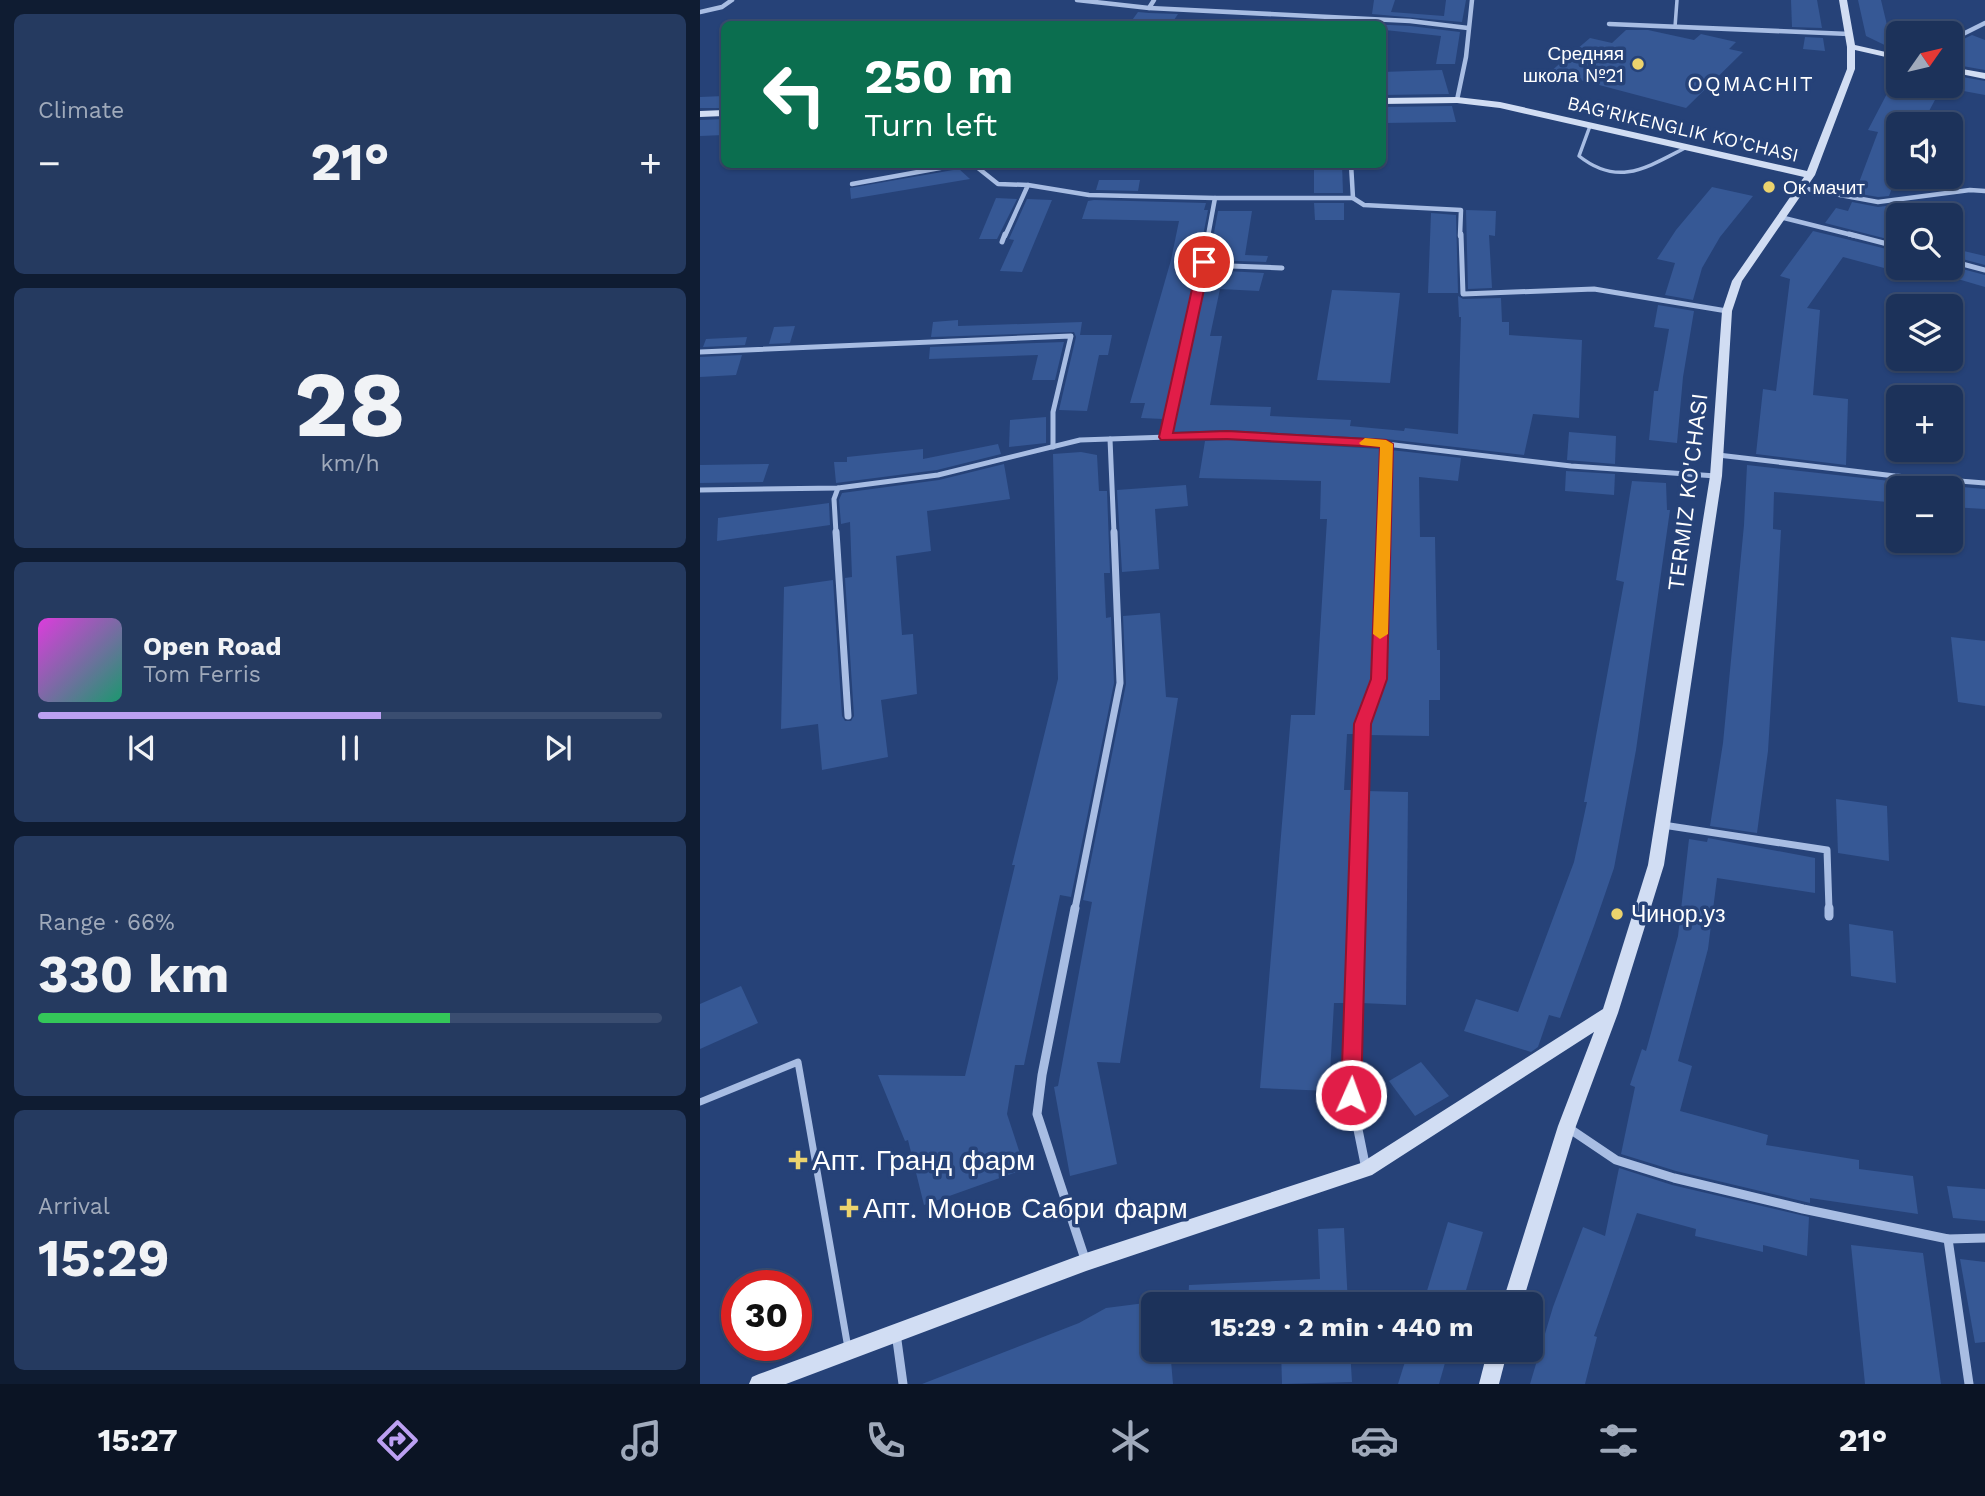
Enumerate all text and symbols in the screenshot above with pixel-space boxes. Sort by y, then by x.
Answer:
north arrow [1886,21,1964,98]
map controls [1886,21,1963,553]
place label: Средняя школа №21 [1523,42,1624,87]
text: 250 m [864,47,1013,105]
icon: left [749,49,840,140]
marker: Средняя школа №21 [1630,56,1646,72]
district label: OQMACHIT [1687,71,1815,96]
street label: BAG'RIKENGLIK KO'CHASI [1565,91,1801,167]
text: Climate [38,97,124,124]
text: Turn left [864,106,997,144]
button: sound [1886,112,1963,189]
text: 21° [310,132,390,193]
text: − [38,141,61,185]
text: + [639,141,662,185]
place label: Ок мачит [1783,176,1865,199]
marker: Ок мачит [1761,179,1777,195]
button: search [1886,203,1963,280]
pin [1174,232,1234,292]
icon: arrive [1185,243,1223,281]
button: layers [1886,294,1963,371]
text: 28 [294,351,406,458]
button: + [1886,385,1963,462]
street label: TERMIZ KO'CHASI [1662,392,1714,592]
text: km/h [320,450,380,477]
button: − [1886,476,1963,553]
text: Open Road [143,631,281,661]
text: Tom Ferris [143,661,261,688]
icon: previous [123,729,161,767]
icon: pause [331,729,369,767]
icon: next [539,729,577,767]
place label: Чинор.уз [1631,901,1726,928]
marker: Чинор.уз [1609,906,1625,922]
text: Range · 66% [38,909,175,936]
text: 330 km [38,944,229,1005]
position arrow [1314,1058,1388,1132]
place label: Апт. Гранд фарм [812,1144,1035,1177]
marker: Апт. Гранд фарм [790,1152,806,1168]
place label: Апт. Монов Сабри фарм [863,1192,1188,1225]
text: Arrival [38,1193,110,1220]
marker: Апт. Монов Сабри фарм [841,1200,857,1216]
text: 15:29 [38,1228,169,1289]
speed limit sign: 30 [721,1270,812,1361]
text: 15:29 · 2 min · 440 m [1210,1312,1474,1342]
icon: directions [373,1416,422,1465]
icon: music [617,1416,666,1465]
icon: phone [861,1416,910,1465]
icon: climate [1106,1416,1155,1465]
icon: car [1350,1416,1399,1465]
icon: filters [1594,1416,1643,1465]
text: 15:27 [98,1421,178,1459]
text: 21° [1839,1421,1887,1459]

